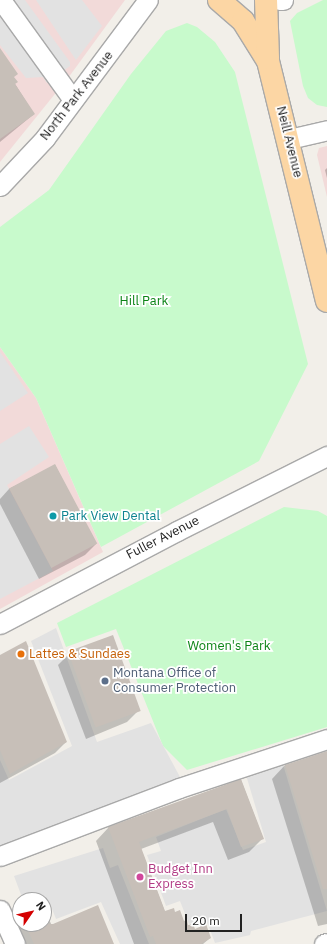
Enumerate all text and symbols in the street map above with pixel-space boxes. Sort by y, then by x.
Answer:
street label: North Park Avenue [37,48,117,144]
street label: Neill Avenue [273,105,305,179]
park label: Hill Park [120,293,168,309]
place label: Park View Dental [61,508,160,524]
marker: Park View Dental [48,511,58,521]
street label: Fuller Avenue [124,513,202,563]
park label: Women's Park [187,638,271,654]
place label: Lattes & Sundaes [29,646,130,662]
marker: Lattes & Sundaes [16,649,26,659]
place label: Montana Office of Consumer Protection [113,666,236,697]
marker: Montana Office of Consumer Protection [100,676,110,686]
place label: Budget Inn Express [148,862,213,893]
marker: Budget Inn Express [135,872,145,882]
north arrow [12,892,52,932]
text: N [33,899,49,913]
scale bar [187,906,244,932]
text: 20 m [192,913,220,928]

